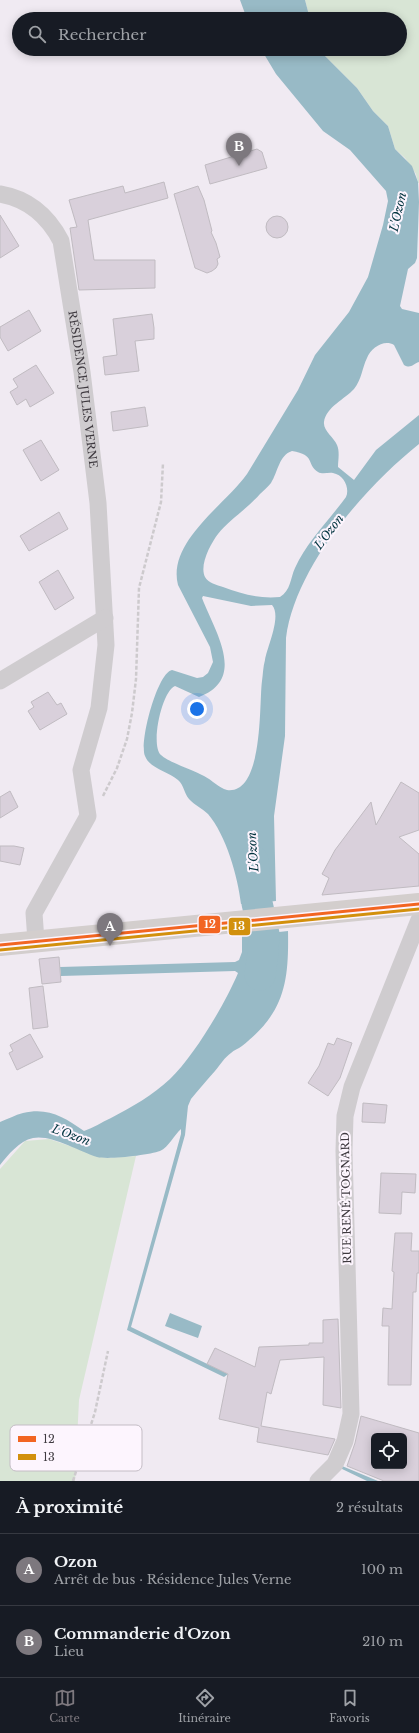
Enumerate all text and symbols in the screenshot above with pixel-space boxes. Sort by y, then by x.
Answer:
search box [12,12,407,56]
icon: search [26,23,48,45]
text: Rechercher [58,25,146,44]
pin: B [226,133,252,166]
water label: L'Ozon [386,190,409,234]
street label: RÉSIDENCE JULES VERNE [65,310,101,469]
water label: L'Ozon [310,511,347,553]
your location [187,699,207,719]
water label: L'Ozon [244,831,261,873]
pin: A [97,913,123,946]
line badge: 12 [198,915,221,934]
text: 12 [204,917,216,931]
line badge: 13 [228,917,251,936]
text: 13 [233,919,245,933]
water label: L'Ozon [49,1120,93,1149]
street label: RUE RENÉ TOGNARD [338,1132,354,1264]
legend [10,1425,142,1471]
text: 12 [43,1432,55,1446]
map controls [371,1433,407,1469]
button: locate [371,1433,407,1469]
text: 13 [43,1450,55,1464]
text: À proximité [16,1497,123,1518]
text: 2 résultats [336,1499,403,1516]
text: Ozon [54,1552,97,1571]
text: A [24,1561,34,1578]
text: 100 m [361,1561,403,1578]
text: Arrêt de bus · Résidence Jules Verne [54,1571,291,1588]
text: Commanderie d'Ozon [54,1624,231,1643]
text: B [24,1633,34,1650]
text: 210 m [362,1633,403,1650]
text: Lieu [54,1643,84,1660]
tab: Carte [49,1687,80,1725]
tab: Itinéraire [178,1687,231,1725]
tab: Favoris [329,1687,370,1725]

